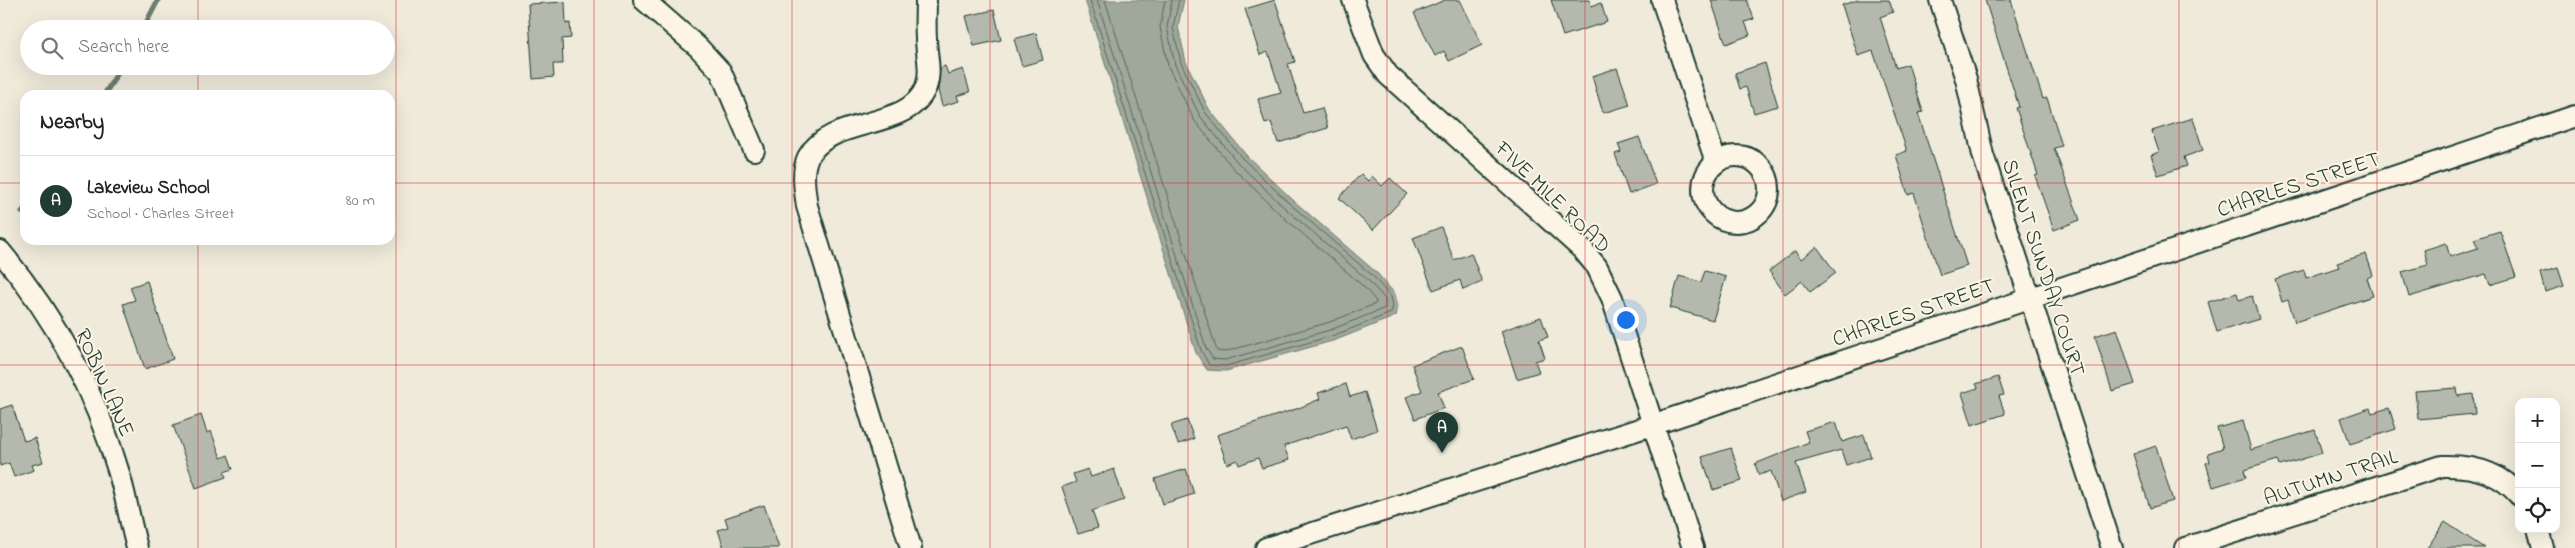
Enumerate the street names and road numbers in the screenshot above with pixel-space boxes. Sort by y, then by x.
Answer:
street label: FIVE MILE ROAD [1486,134,1617,262]
street label: CHARLES STREET [2213,144,2385,227]
street label: SILENT SUNDAY COURT [1992,155,2092,381]
street label: CHARLES STREET [1828,271,2000,357]
street label: ROBIN LANE [65,324,141,442]
street label: AUTUMN TRAIL [2260,442,2403,516]

